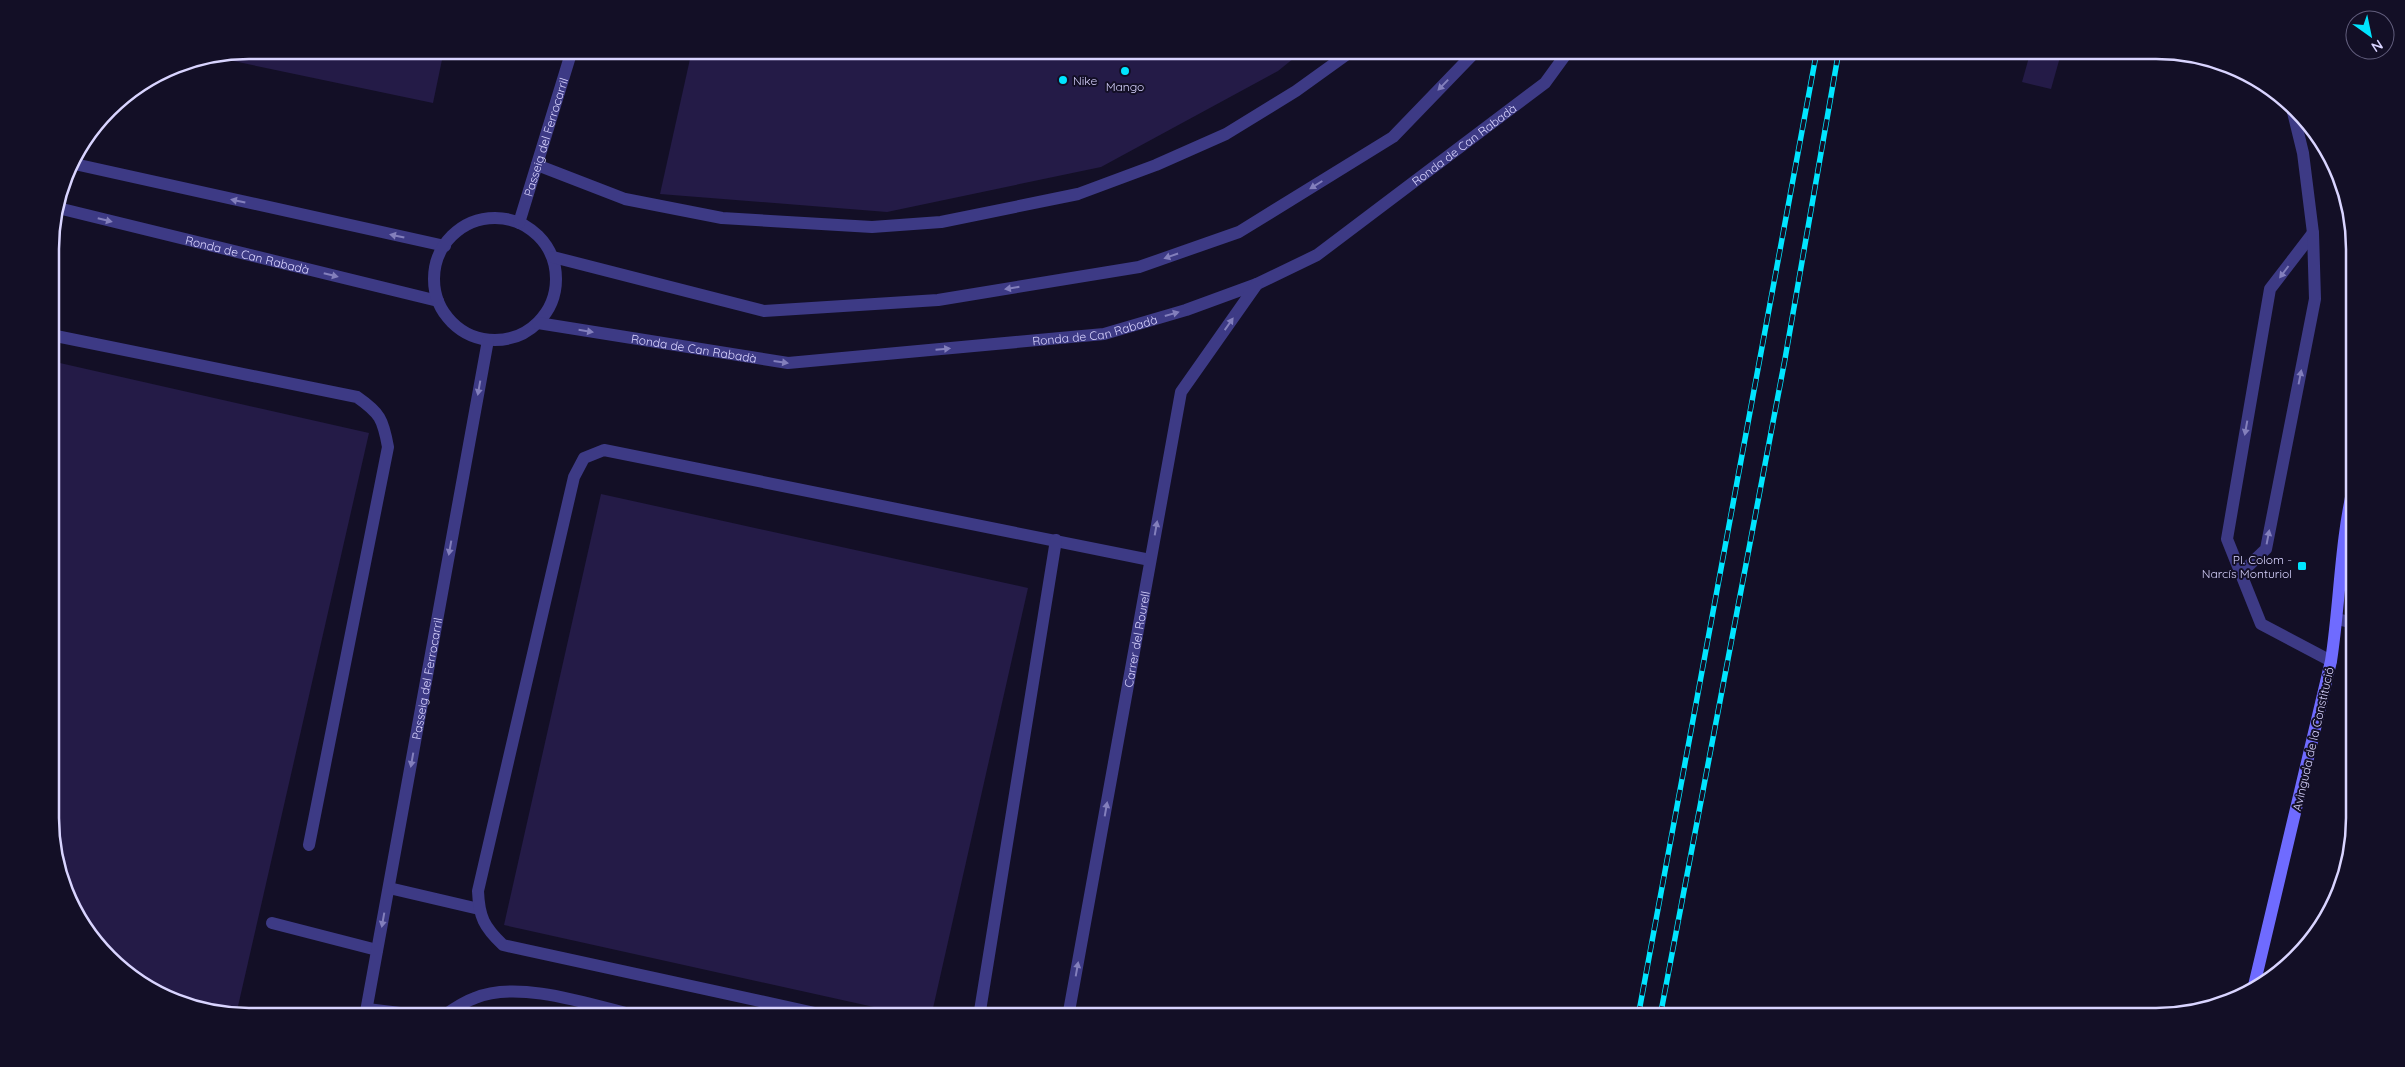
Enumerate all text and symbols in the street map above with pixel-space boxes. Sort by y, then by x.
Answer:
north arrow [2345,10,2395,60]
text: N [2368,36,2386,56]
marker: Mango [1119,65,1131,77]
place label: Nike [1073,73,1097,88]
marker: Nike [1057,74,1069,86]
street label: Passeig del Ferrocarril [520,76,571,198]
place label: Mango [1106,79,1144,94]
one-way arrow [1437,79,1449,91]
street label: Ronda de Can Rabadà [1408,100,1519,189]
one-way arrow [1309,180,1323,189]
one-way arrow [230,196,246,204]
one-way arrow [98,216,113,224]
one-way arrow [389,231,405,239]
street label: Ronda de Can Rabadà [184,232,311,277]
one-way arrow [1163,252,1178,260]
one-way arrow [2278,265,2289,278]
one-way arrow [323,271,339,279]
one-way arrow [1004,284,1020,292]
one-way arrow [1164,310,1179,318]
street label: Ronda de Can Rabadà [1032,311,1159,348]
one-way arrow [1224,317,1234,331]
one-way arrow [578,327,594,335]
street label: Ronda de Can Rabadà [630,331,758,365]
one-way arrow [935,345,951,353]
one-way arrow [773,358,789,366]
one-way arrow [2296,369,2304,385]
one-way arrow [474,381,482,397]
one-way arrow [2242,420,2250,436]
one-way arrow [1152,521,1160,536]
one-way arrow [2265,528,2273,544]
one-way arrow [445,541,453,557]
place label: Pl. Colom - Narcís Monturiol [2202,552,2292,581]
marker: Pl. Colom - Narcís Monturiol [2296,560,2308,572]
street label: Carrer del Rourell [1120,590,1152,689]
street label: Passeig del Ferrocarril [408,616,445,741]
street label: Avinguda de la Constitució [2289,666,2337,812]
one-way arrow [407,752,415,768]
one-way arrow [1102,801,1110,817]
one-way arrow [378,912,386,928]
one-way arrow [1073,960,1081,976]

